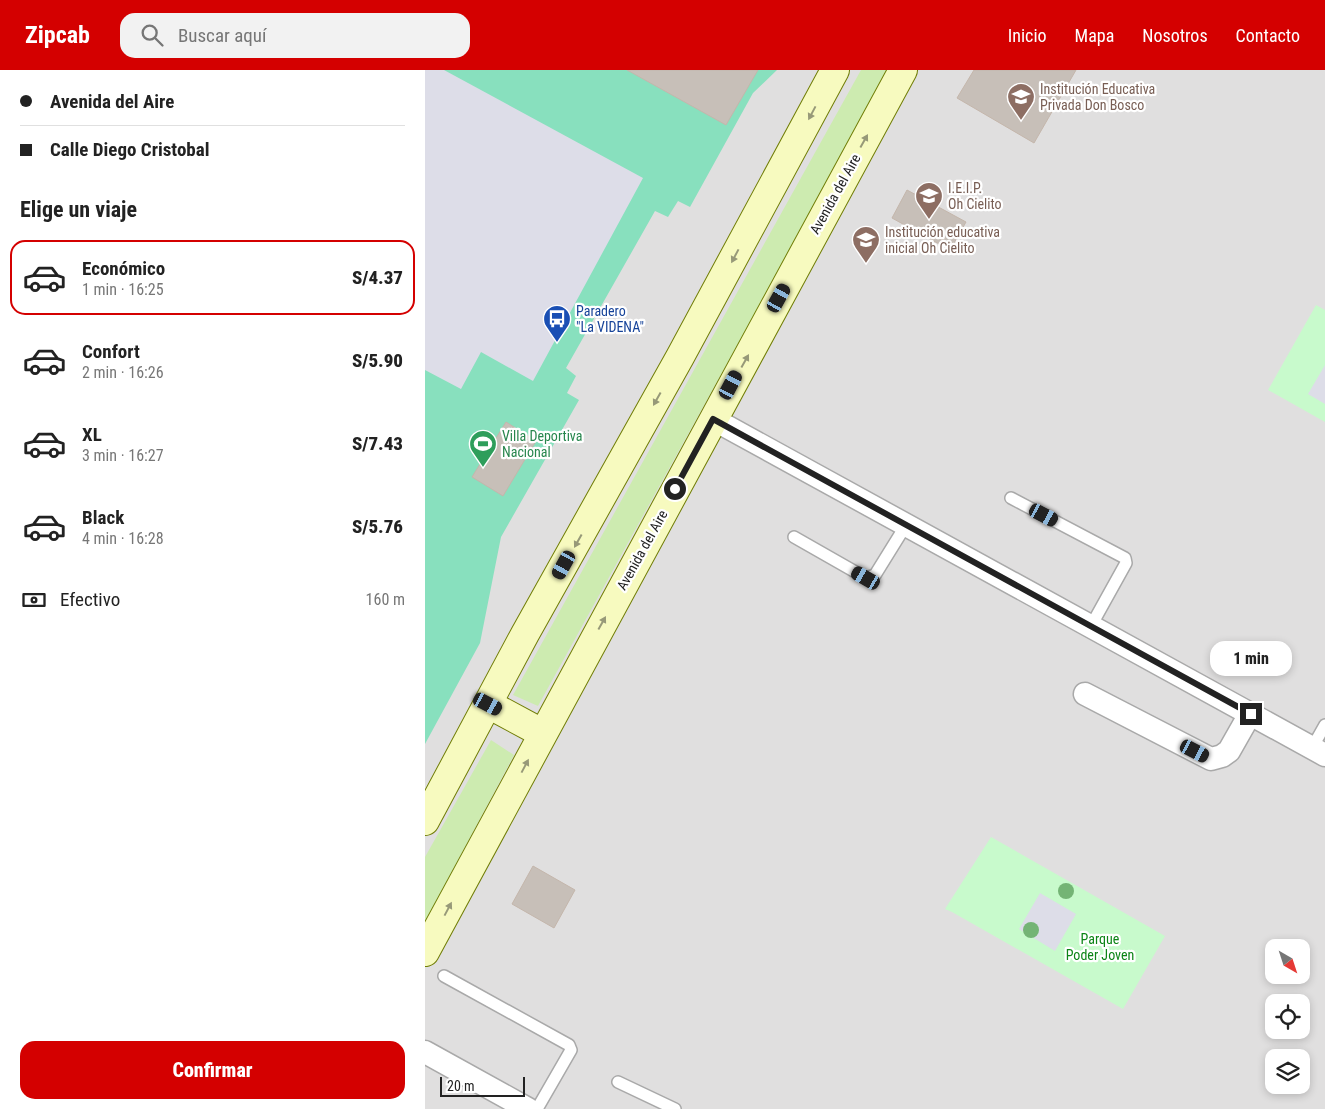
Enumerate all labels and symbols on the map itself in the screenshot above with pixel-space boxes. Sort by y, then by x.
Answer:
place label: Institución Educativa Privada Don Bosco [1040,81,1155,113]
school or university icon: Institución Educativa Privada Don Bosco [1006,82,1036,121]
one-way arrow [807,106,816,120]
one-way arrow [860,134,868,148]
street label: Avenida del Aire [806,151,864,237]
place label: I.E.I.P. Oh Cielito [948,180,1002,212]
school or university icon: I.E.I.P. Oh Cielito [914,181,944,220]
place label: Institución educativa inicial Oh Cielito [885,224,1000,256]
school or university icon: Institución educativa inicial Oh Cielito [851,225,881,264]
one-way arrow [730,249,739,263]
car [765,281,792,315]
place label: Paradero "La VIDENA" [576,303,644,335]
bus stop icon: Paradero "La VIDENA" [542,304,572,343]
one-way arrow [740,354,749,367]
car [717,368,744,402]
one-way arrow [653,391,661,406]
place label: Villa Deportiva Nacional [502,428,582,460]
sports icon: Villa Deportiva Nacional [468,429,498,468]
route start [664,478,686,500]
car [1027,501,1060,529]
street label: Avenida del Aire [613,507,671,593]
one-way arrow [573,534,582,547]
car [550,548,577,582]
car [849,564,882,592]
one-way arrow [598,615,606,630]
callout: 1 min [1210,642,1292,676]
car [471,690,504,718]
route end [1240,703,1262,725]
car [1178,738,1211,764]
one-way arrow [521,758,529,773]
one-way arrow [444,901,452,916]
park label: Parque Poder Joven [1066,931,1134,963]
north arrow [1265,939,1310,984]
scale bar [440,1074,525,1097]

